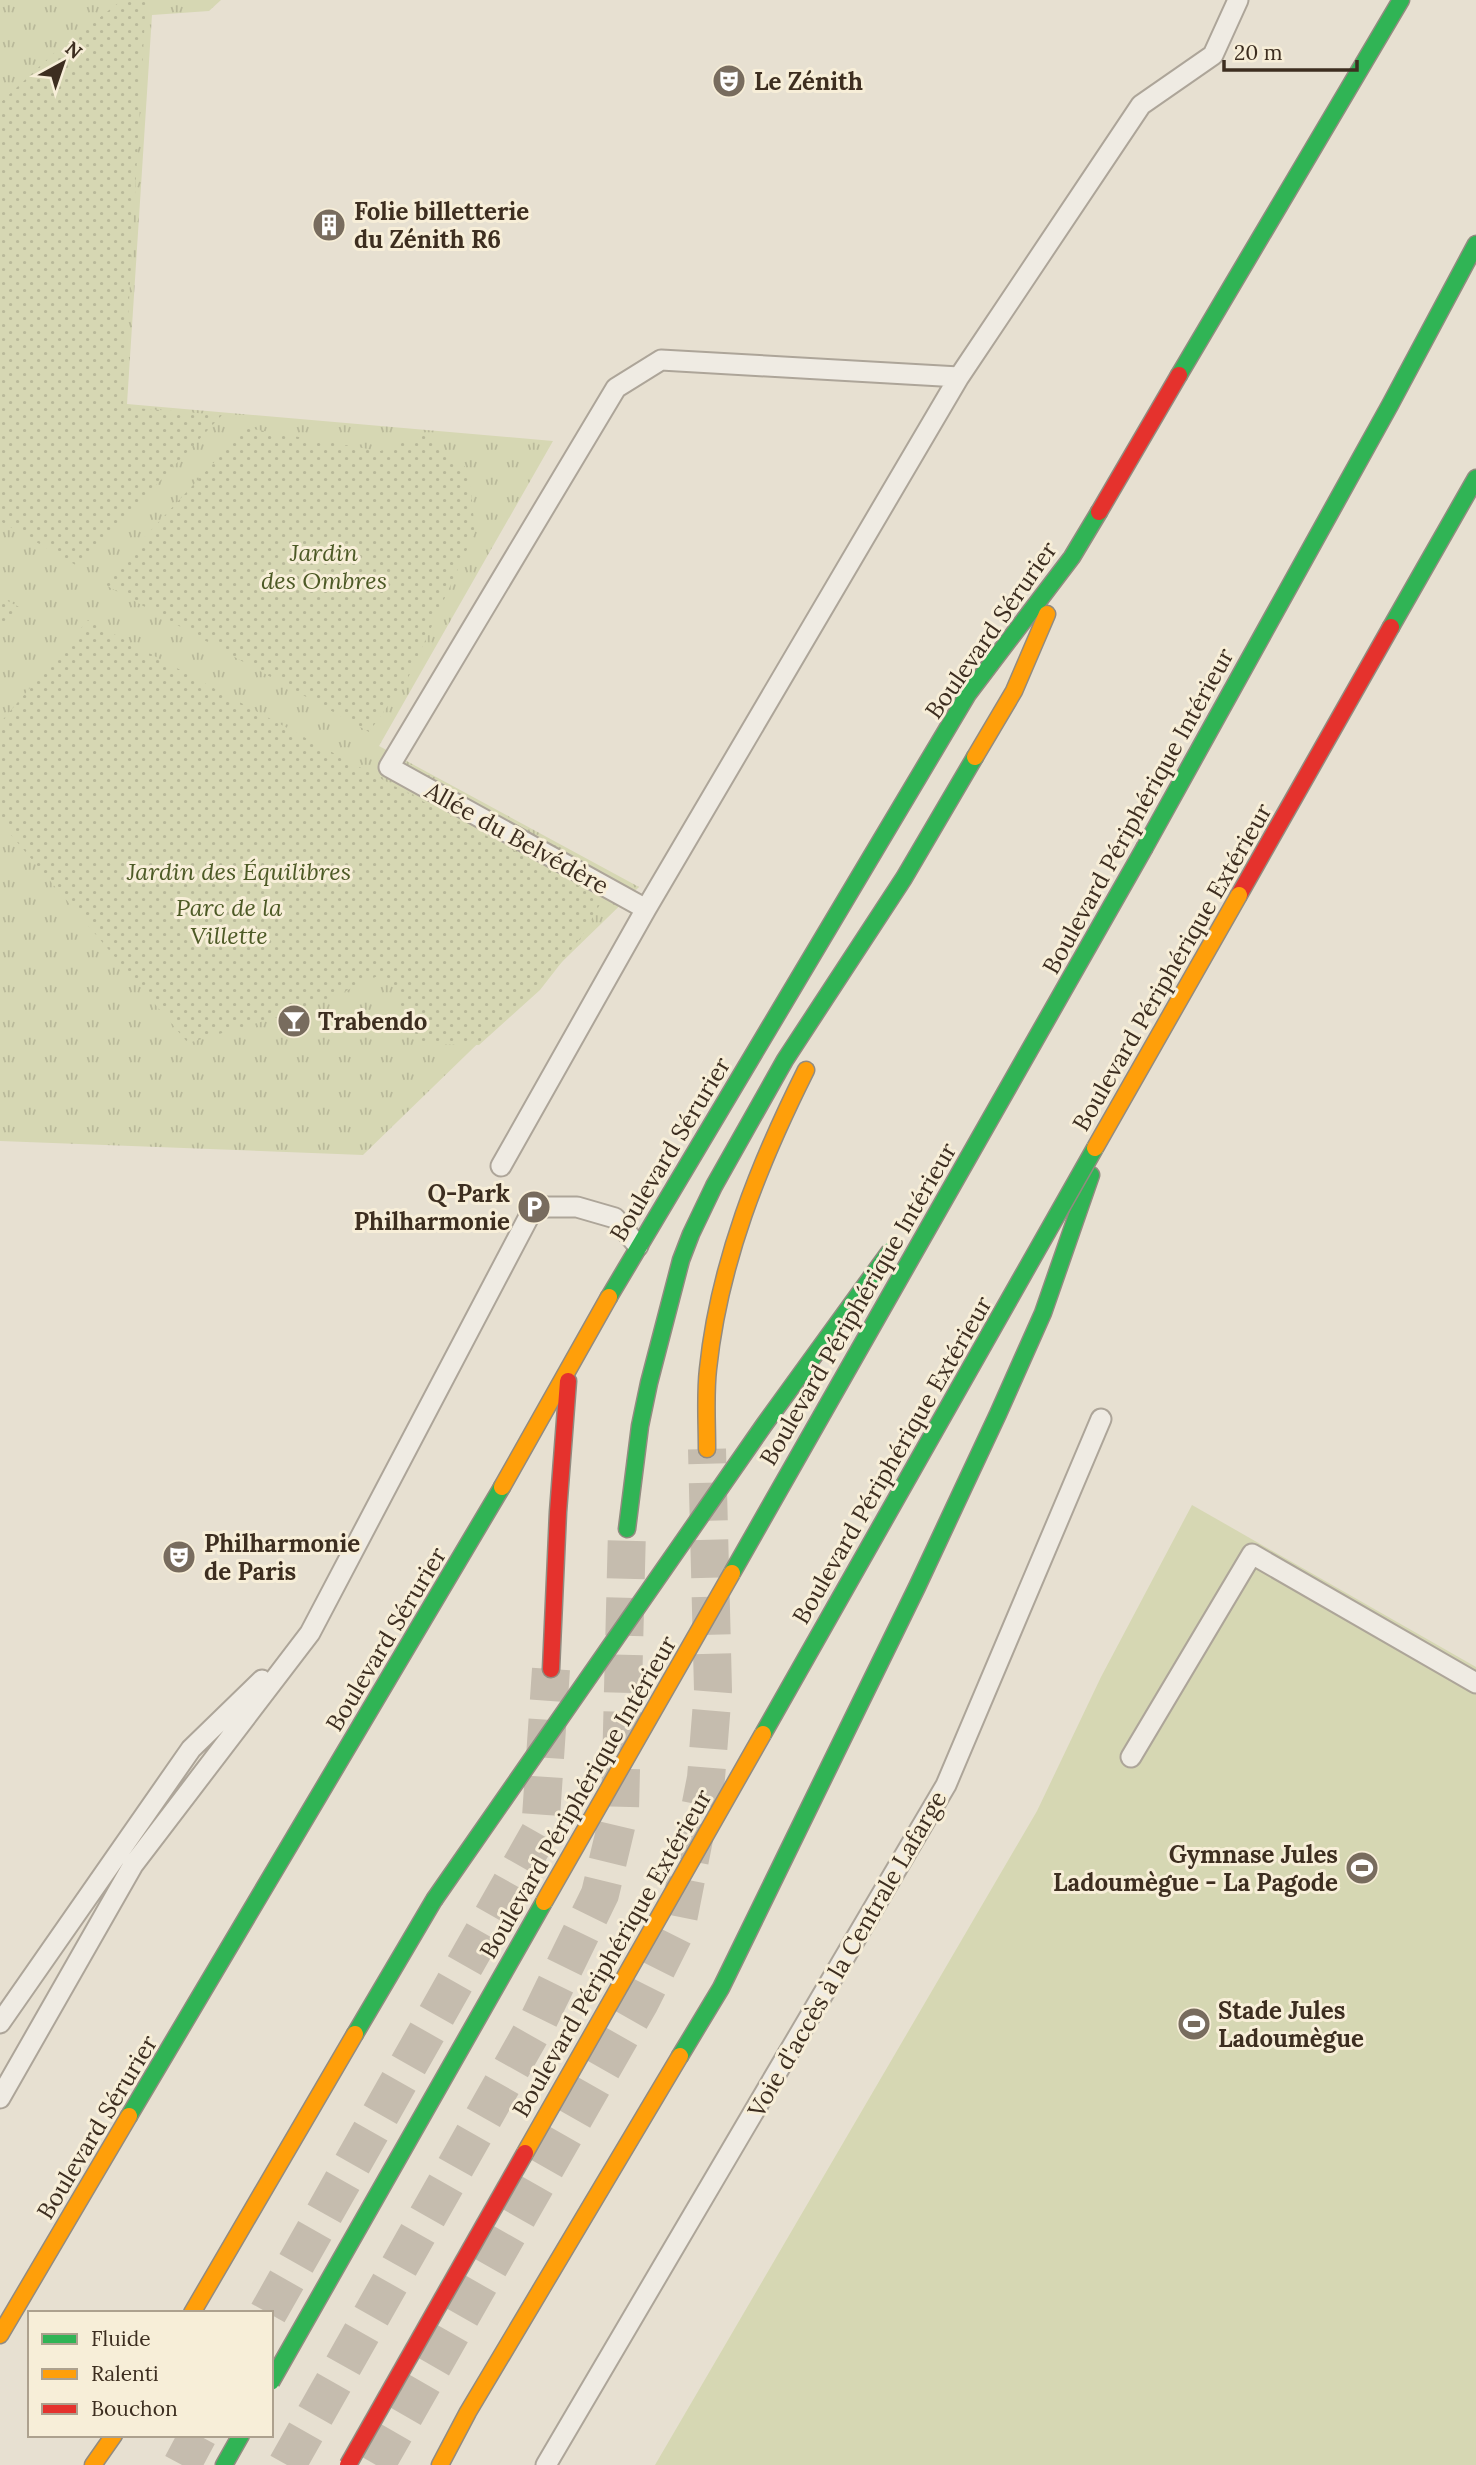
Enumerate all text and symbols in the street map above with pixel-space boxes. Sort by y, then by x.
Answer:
north arrow [28,28,98,98]
scale bar [1224,28,1357,72]
text: N [61,36,88,64]
text: 20 m [1234,39,1283,66]
theatre icon: Le Zénith [710,62,748,100]
place label: Le Zénith [754,66,863,97]
place label: Folie billetterie du Zénith R6 [354,196,529,255]
building icon: Folie billetterie du Zénith R6 [310,206,348,244]
street label: Boulevard Sérurier [918,535,1064,725]
park label: Jardin des Ombres [261,537,387,596]
street label: Boulevard Périphérique Intérieur [1035,642,1241,979]
street label: Allée du Belvédère [419,774,614,901]
street label: Boulevard Périphérique Extérieur [1065,797,1279,1136]
park label: Jardin des Équilibres [126,856,351,887]
park label: Parc de la Villette [176,892,283,951]
bar icon: Trabendo [275,1002,313,1040]
place label: Trabendo [318,1006,427,1037]
street label: Boulevard Sérurier [603,1051,738,1247]
street label: Boulevard Périphérique Intérieur [753,1136,964,1471]
place label: Q-Park Philharmonie [354,1178,510,1237]
parking icon: Q-Park Philharmonie [515,1188,553,1226]
street label: Boulevard Périphérique Extérieur [785,1290,999,1629]
place label: Philharmonie de Paris [204,1528,360,1587]
theatre icon: Philharmonie de Paris [160,1538,198,1576]
street label: Boulevard Sérurier [319,1541,454,1737]
street label: Boulevard Périphérique Intérieur [473,1629,684,1964]
street label: Boulevard Périphérique Extérieur [505,1783,719,2122]
street label: Voie d'accès à la Centrale Lafarge [740,1785,953,2124]
place label: Gymnase Jules Ladoumègue - La Pagode [1053,1839,1338,1898]
sports icon: Gymnase Jules Ladoumègue - La Pagode [1343,1849,1381,1887]
place label: Stade Jules Ladoumègue [1218,1995,1364,2054]
sports icon: Stade Jules Ladoumègue [1175,2005,1213,2043]
street label: Boulevard Sérurier [30,2029,165,2225]
legend [28,2311,273,2437]
text: Fluide [91,2325,151,2352]
text: Ralenti [91,2360,159,2387]
text: Bouchon [91,2395,178,2422]

